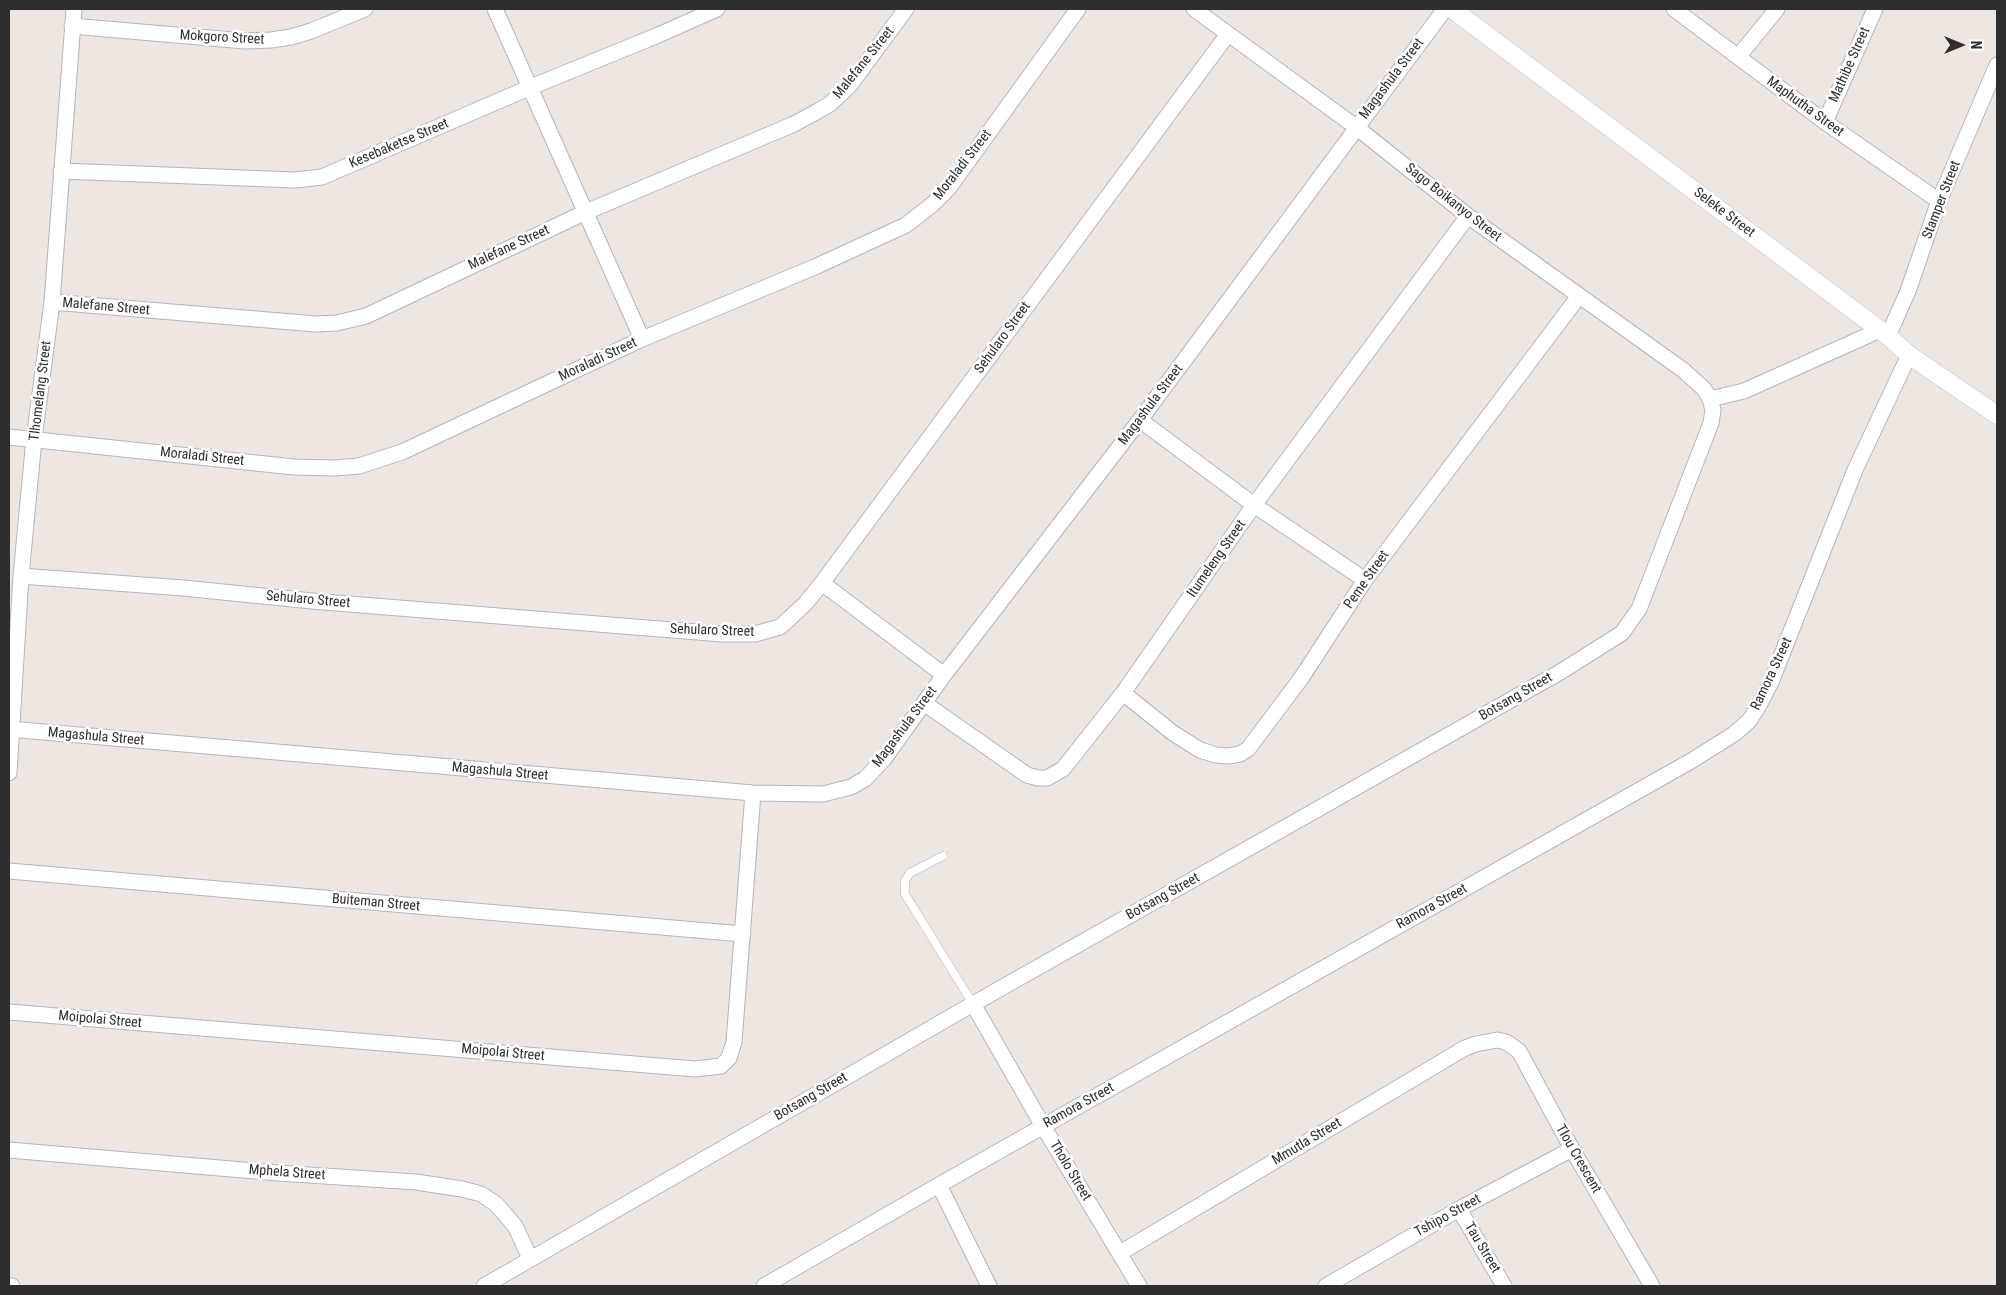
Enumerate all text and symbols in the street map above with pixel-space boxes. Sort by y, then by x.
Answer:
north arrow [1936,20,1986,70]
street label: Malefane Street [830,24,898,102]
street label: Mathibe Street [1826,25,1874,105]
street label: Mokgoro Street [179,27,265,49]
street label: Magashula Street [1356,35,1428,123]
text: N [1968,41,1984,49]
street label: Maphutha Street [1763,73,1847,141]
street label: Kesebaketse Street [347,115,451,173]
street label: Moraladi Street [930,127,996,203]
street label: Stamper Street [1919,159,1965,241]
street label: Sago Boikanyo Street [1402,160,1504,246]
street label: Seleke Street [1690,185,1758,241]
street label: Malefane Street [466,222,552,274]
street label: Malefane Street [62,295,150,319]
street label: Sehularo Street [971,299,1035,377]
street label: Moraladi Street [556,335,640,385]
street label: Tlhomelang Street [27,340,55,442]
street label: Magashula Street [1115,361,1187,449]
street label: Moraladi Street [159,444,245,470]
street label: Itumeleng Street [1184,517,1250,601]
street label: Peme Street [1341,548,1393,612]
street label: Sehularo Street [265,588,351,612]
street label: Sehularo Street [670,621,754,641]
street label: Ramora Street [1748,635,1796,713]
street label: Botsang Street [1476,669,1556,725]
street label: Magashula Street [869,683,941,771]
street label: Magashula Street [47,724,145,750]
street label: Magashula Street [451,759,549,785]
street label: Botsang Street [1123,870,1203,924]
street label: Ramora Street [1394,881,1470,933]
street label: Buiteman Street [331,891,421,915]
street label: Moipolai Street [57,1008,143,1032]
street label: Moipolai Street [460,1041,546,1065]
street label: Botsang Street [771,1069,851,1125]
street label: Ramora Street [1041,1080,1117,1132]
street label: Mmutla Street [1269,1115,1345,1169]
street label: Tlou Crescent [1552,1122,1604,1196]
street label: Tholo Street [1045,1138,1095,1204]
street label: Mphela Street [248,1162,326,1184]
street label: Tshipo Street [1412,1191,1484,1241]
street label: Tau Street [1460,1220,1504,1276]

